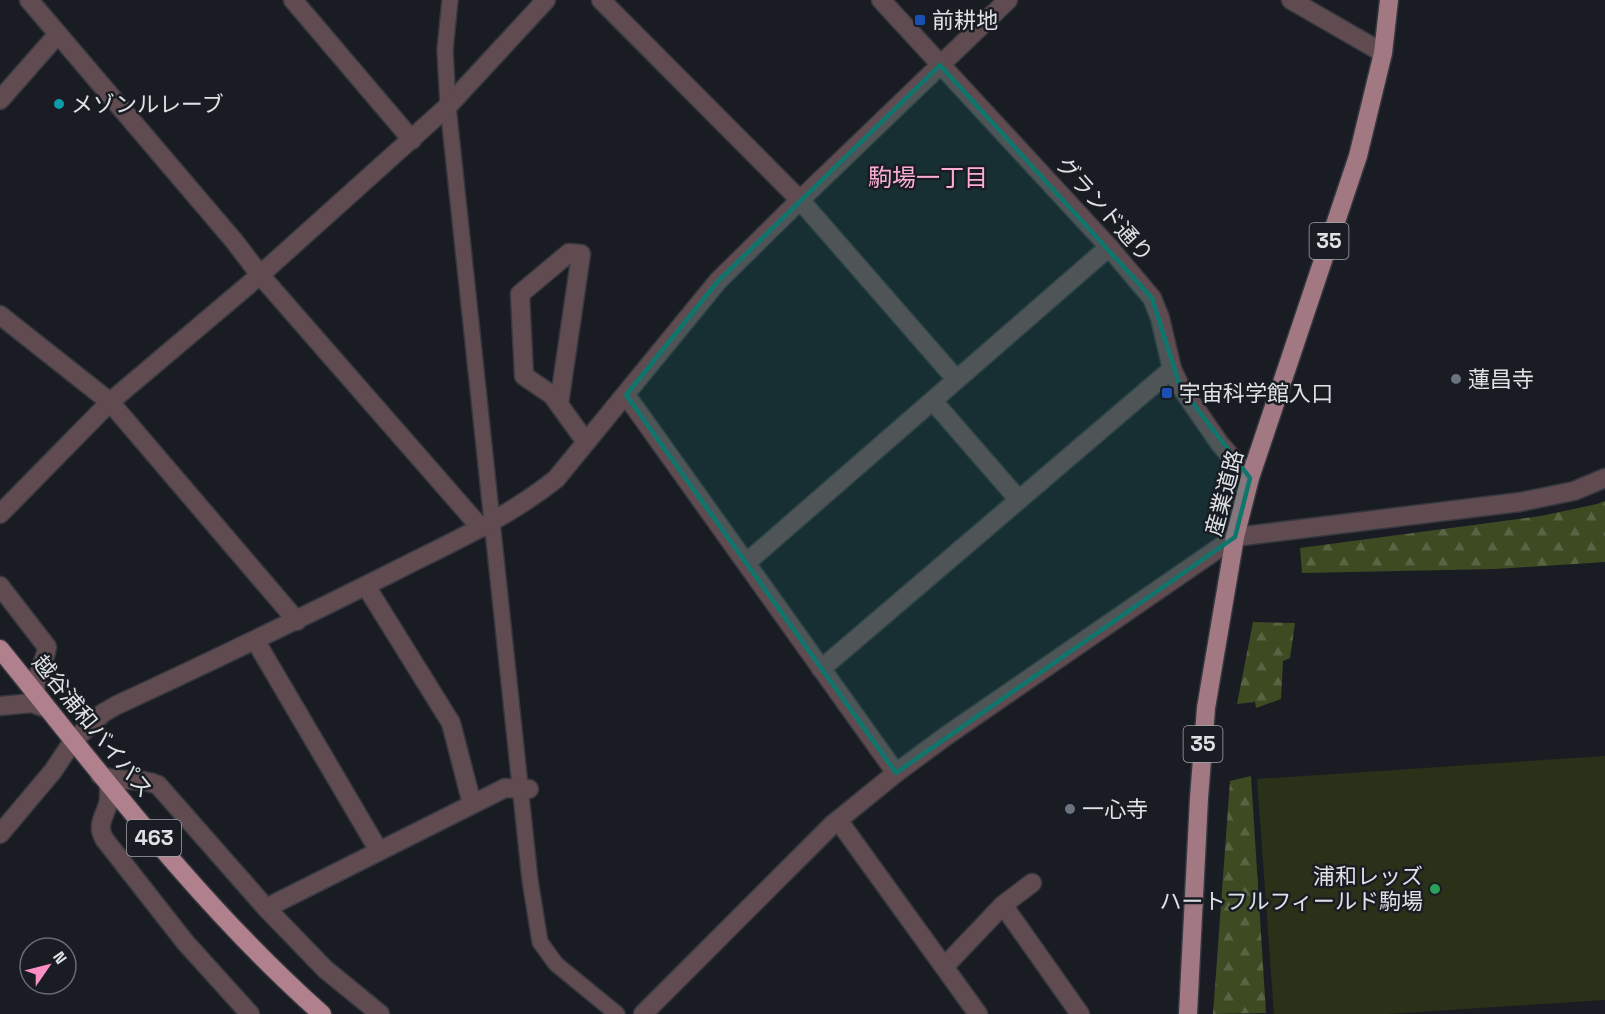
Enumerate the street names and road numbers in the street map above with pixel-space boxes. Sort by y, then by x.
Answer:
street label: グランド通り [1050,151,1160,267]
road number: 35 [1310,223,1348,259]
street label: 産業道路 [1199,447,1249,539]
street label: 越谷浦和バイパス [27,649,159,803]
road number: 35 [1184,726,1222,762]
road number: 463 [127,820,181,856]

